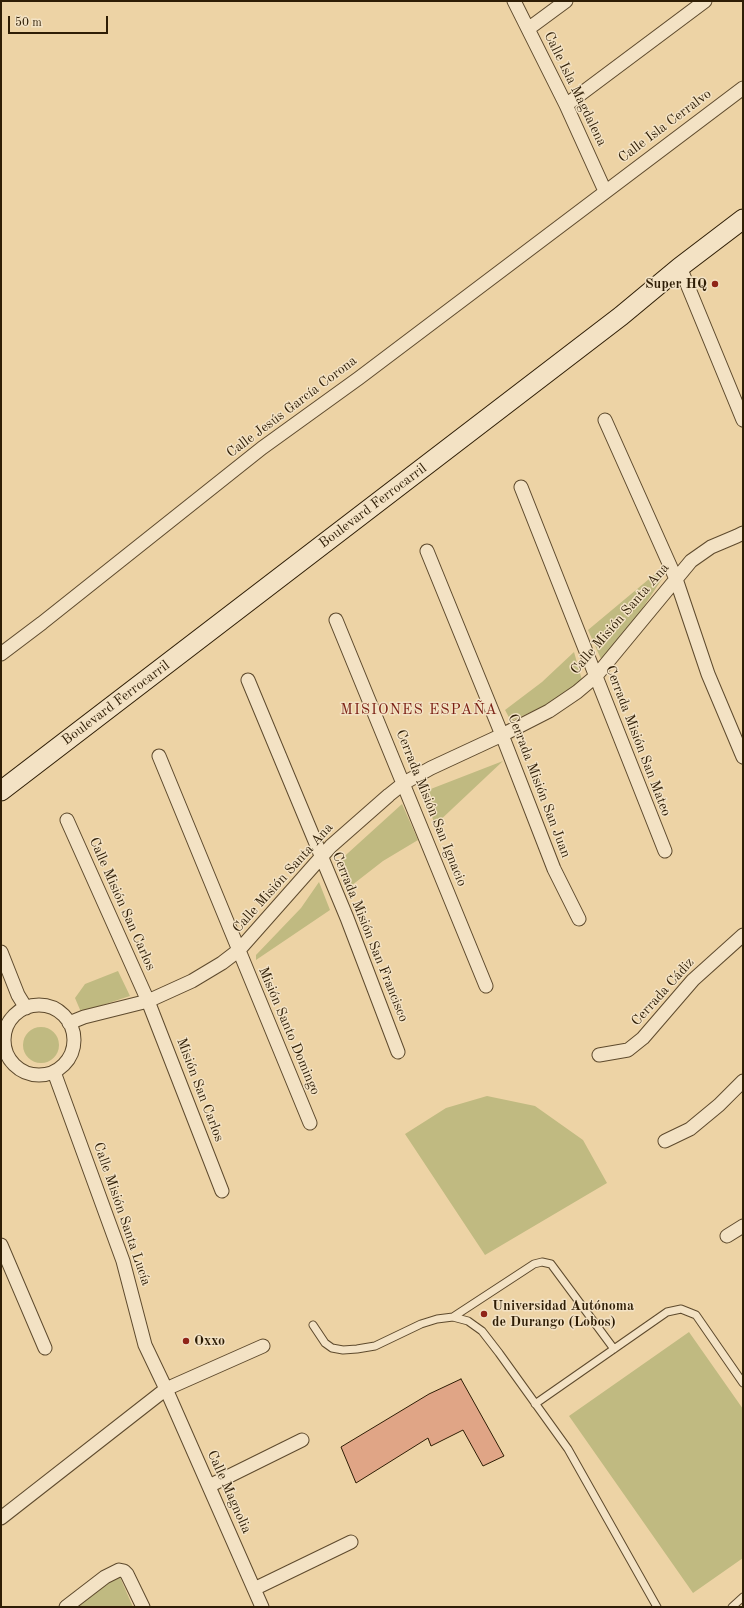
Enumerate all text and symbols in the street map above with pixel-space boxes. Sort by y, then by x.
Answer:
scale bar [10,8,110,34]
text: 50 m [15,17,42,29]
street label: Calle Isla Magdalena [540,29,610,149]
street label: Calle Isla Cerralvo [615,86,715,166]
place label: Super HQ [645,276,707,292]
marker: Super HQ [710,279,720,289]
street label: Calle Jesús García Corona [224,353,360,461]
street label: Boulevard Ferrocarril [316,460,430,552]
street label: Calle Misión Santa Ana [567,560,673,678]
street label: Boulevard Ferrocarril [59,657,173,749]
street label: Cerrada Misión San Mateo [601,663,675,819]
district label: MISIONES ESPAÑA [340,701,498,719]
street label: Cerrada Misión San Juan [504,712,574,860]
street label: Cerrada Misión San Ignacio [392,727,470,889]
street label: Calle Misión Santa Ana [229,820,337,936]
street label: Calle Misión San Carlos [85,835,159,973]
street label: Cerrada Misión San Francisco [328,850,412,1024]
street label: Cerrada Cádiz [628,954,698,1030]
street label: Misión Santo Domingo [254,964,324,1098]
street label: Misión San Carlos [173,1036,227,1144]
street label: Calle Misión Santa Lucía [90,1140,154,1288]
place label: Universidad Autónoma de Durango (Lobos) [492,1298,634,1330]
marker: Universidad Autónoma de Durango (Lobos) [479,1309,489,1319]
place label: Oxxo [194,1333,225,1349]
marker: Oxxo [181,1336,191,1346]
street label: Calle Magnolia [203,1448,255,1536]

